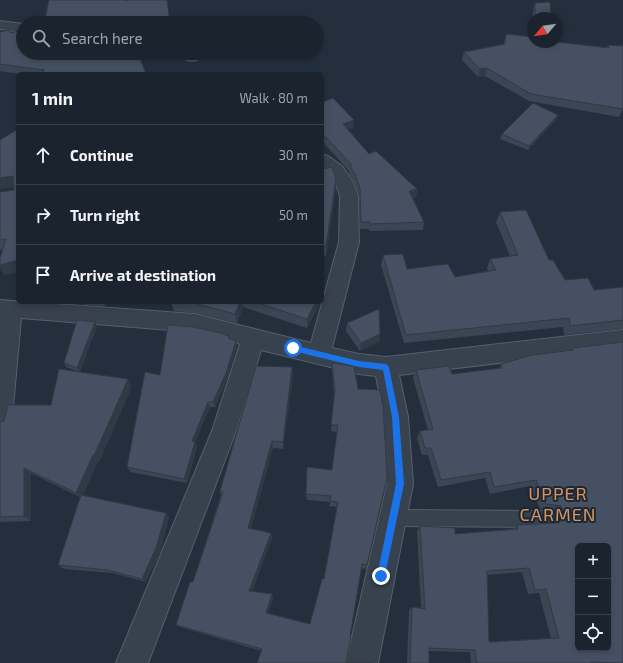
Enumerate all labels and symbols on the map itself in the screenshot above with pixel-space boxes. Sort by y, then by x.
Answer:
north arrow [527,12,563,48]
route start [284,339,302,357]
district label: UPPER CARMEN [519,482,597,525]
route end [372,567,390,585]

